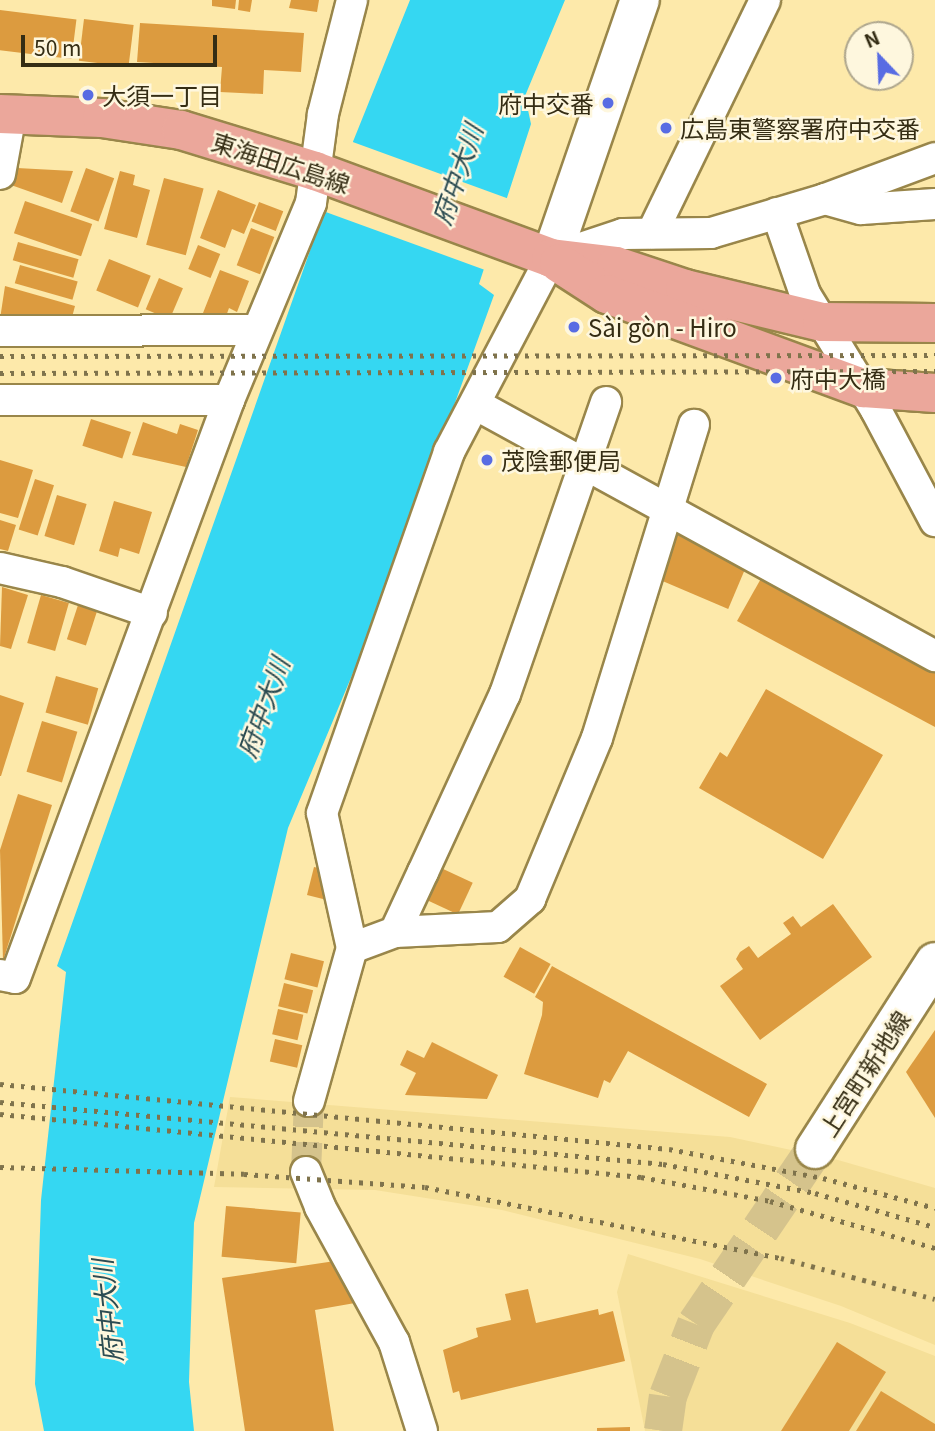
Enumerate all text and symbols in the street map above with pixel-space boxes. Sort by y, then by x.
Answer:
scale bar [24,21,220,65]
north arrow [844,21,914,91]
text: N [860,23,883,53]
text: 50 m [34,32,81,62]
place label: 大須一丁目 [102,81,222,109]
marker: 大須一丁目 [80,87,96,103]
place label: 府中交番 [498,89,594,117]
marker: 府中交番 [600,95,616,111]
place label: 広島東警察署府中交番 [680,114,920,142]
water label: 府中大川 [424,120,488,228]
marker: 広島東警察署府中交番 [658,120,674,136]
street label: 東海田広島線 [208,126,354,198]
place label: Sài gòn - Hiro [588,313,737,341]
marker: Sài gòn - Hiro [566,319,582,335]
place label: 府中大橋 [790,364,886,392]
marker: 府中大橋 [768,370,784,386]
place label: 茂陰郵便局 [501,446,621,474]
marker: 茂陰郵便局 [479,452,495,468]
water label: 府中大川 [230,653,294,761]
street label: 上宮町新地線 [813,1005,915,1141]
water label: 府中大川 [85,1258,127,1364]

